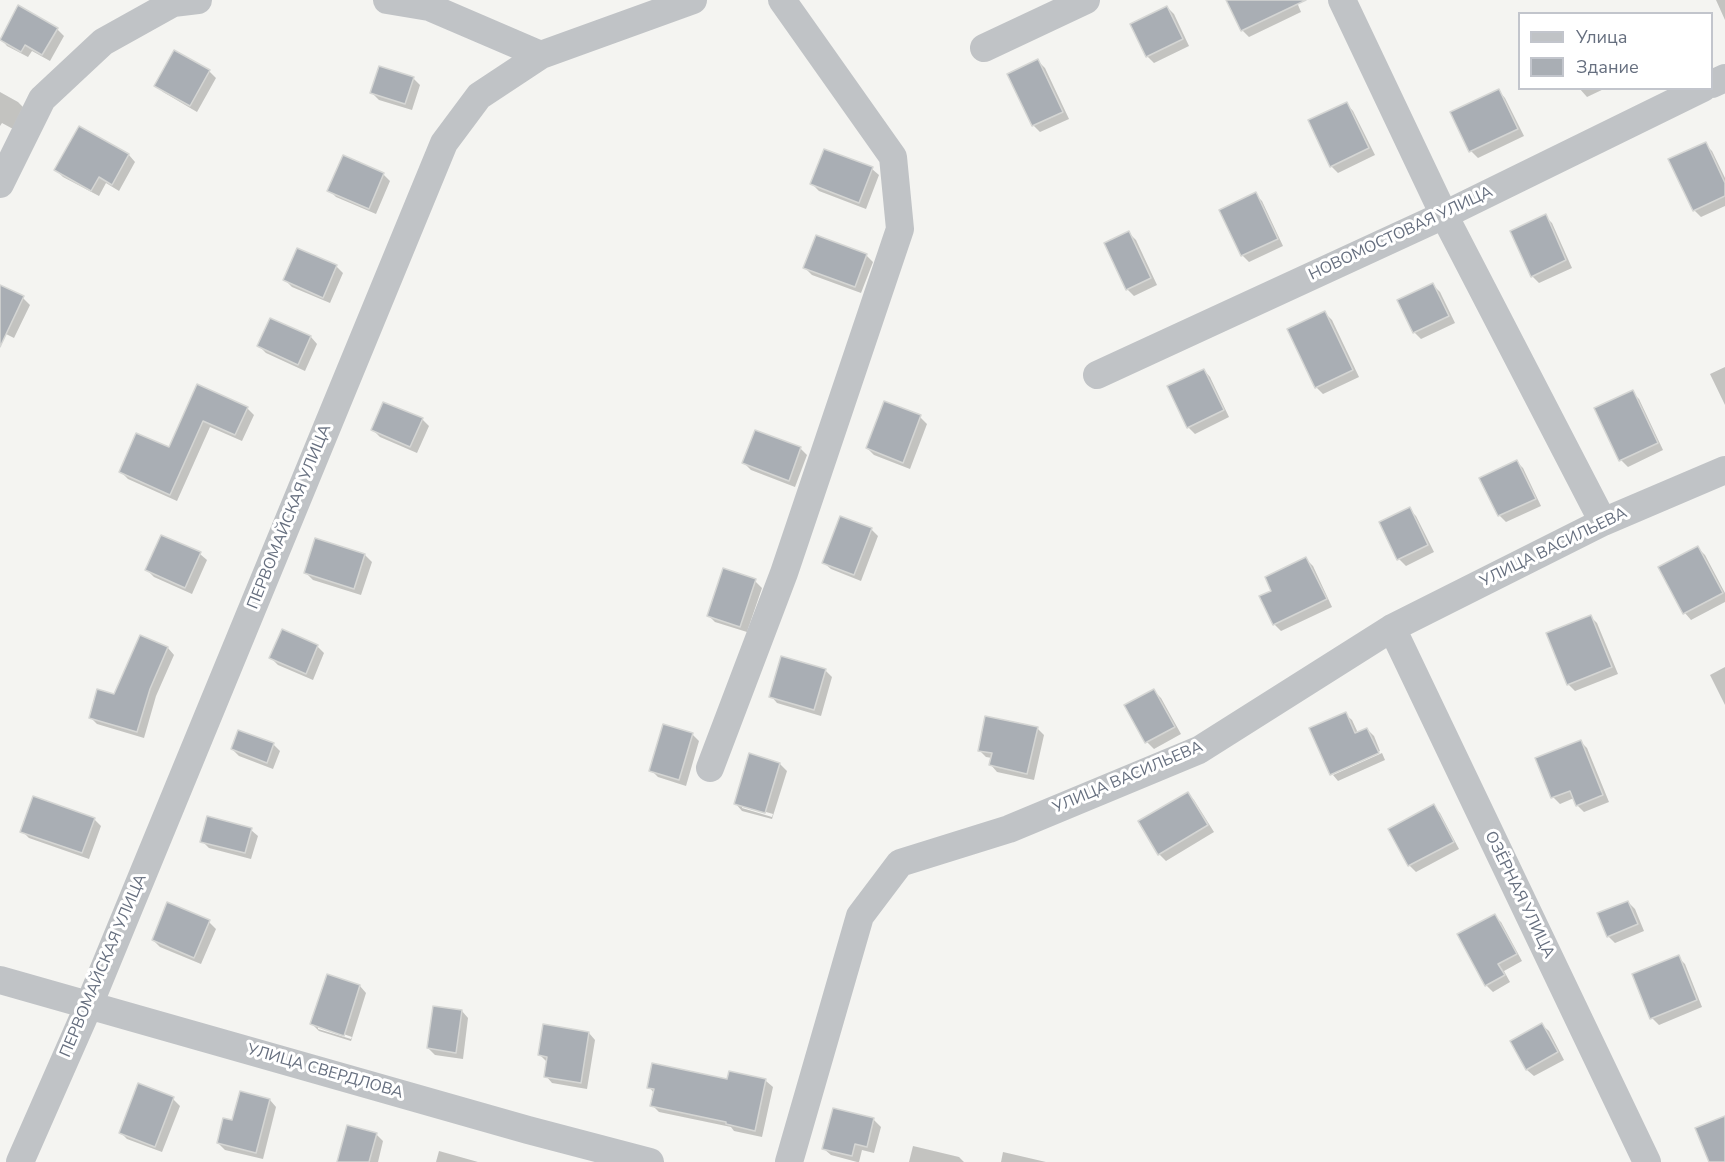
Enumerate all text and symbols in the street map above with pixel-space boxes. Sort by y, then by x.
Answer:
legend [1518,12,1713,90]
text: Улица [1576,25,1627,49]
text: Здание [1576,55,1639,79]
street label: НОВОМОСТОВАЯ УЛИЦА [1306,183,1496,285]
street label: ПЕРВОМАЙСКАЯ УЛИЦА [244,422,336,612]
street label: УЛИЦА ВАСИЛЬЕВА [1477,504,1631,592]
street label: УЛИЦА ВАСИЛЬЕВА [1050,738,1206,818]
street label: ОЗЁРНАЯ УЛИЦА [1480,828,1558,962]
street label: ПЕРВОМАЙСКАЯ УЛИЦА [57,871,151,1061]
street label: УЛИЦА СВЕРДЛОВА [245,1041,405,1103]

